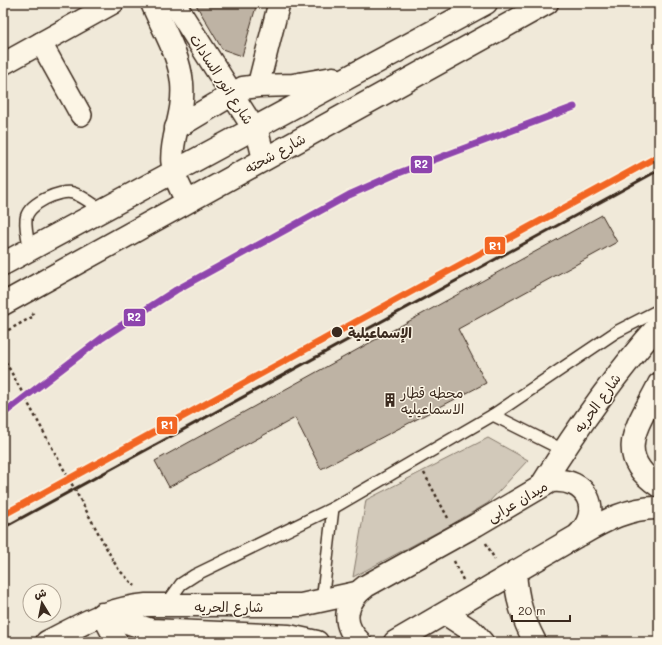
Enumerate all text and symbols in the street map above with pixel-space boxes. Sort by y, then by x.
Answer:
street label: شارع انور السادات [185,30,258,128]
street label: شارع شحته [241,129,309,178]
line badge: R2 [410,155,433,174]
text: R2 [414,156,428,171]
line badge: R1 [484,236,506,255]
text: R1 [489,238,501,253]
line badge: R2 [123,308,146,327]
text: R2 [127,309,141,324]
place label: الإسماعيلية [348,323,412,343]
marker: الإسماعيلية [330,325,344,339]
street label: شارع الحريه [569,370,626,437]
place label: محطه قطار الاسماعيليه [400,383,464,418]
building icon: محطه قطار الاسماعيليه [382,392,398,408]
line badge: R1 [156,416,178,435]
text: R1 [161,417,173,432]
street label: ميدان عرابى [483,476,551,526]
north arrow [22,583,62,623]
text: ش [33,584,47,601]
street label: شارع الحريه [195,597,263,617]
scale bar [512,597,570,623]
text: 20 m [518,602,546,618]

